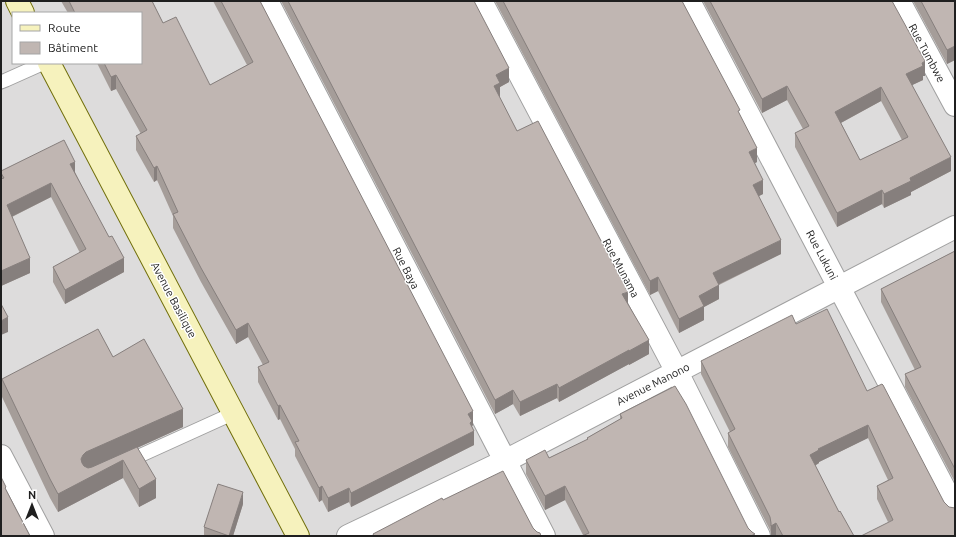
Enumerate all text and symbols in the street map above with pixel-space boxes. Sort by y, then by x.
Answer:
legend [12,12,142,64]
text: Route [48,21,81,34]
street label: Rue Tumbwe [907,22,947,84]
text: Bâtiment [48,41,98,54]
street label: Rue Lukuni [804,228,840,282]
street label: Rue Munama [601,237,641,299]
street label: Rue Baya [390,245,422,291]
street label: Avenue Basilique [149,260,199,340]
street label: Avenue Manono [615,360,691,408]
north arrow [12,485,52,525]
text: N [28,489,36,501]

